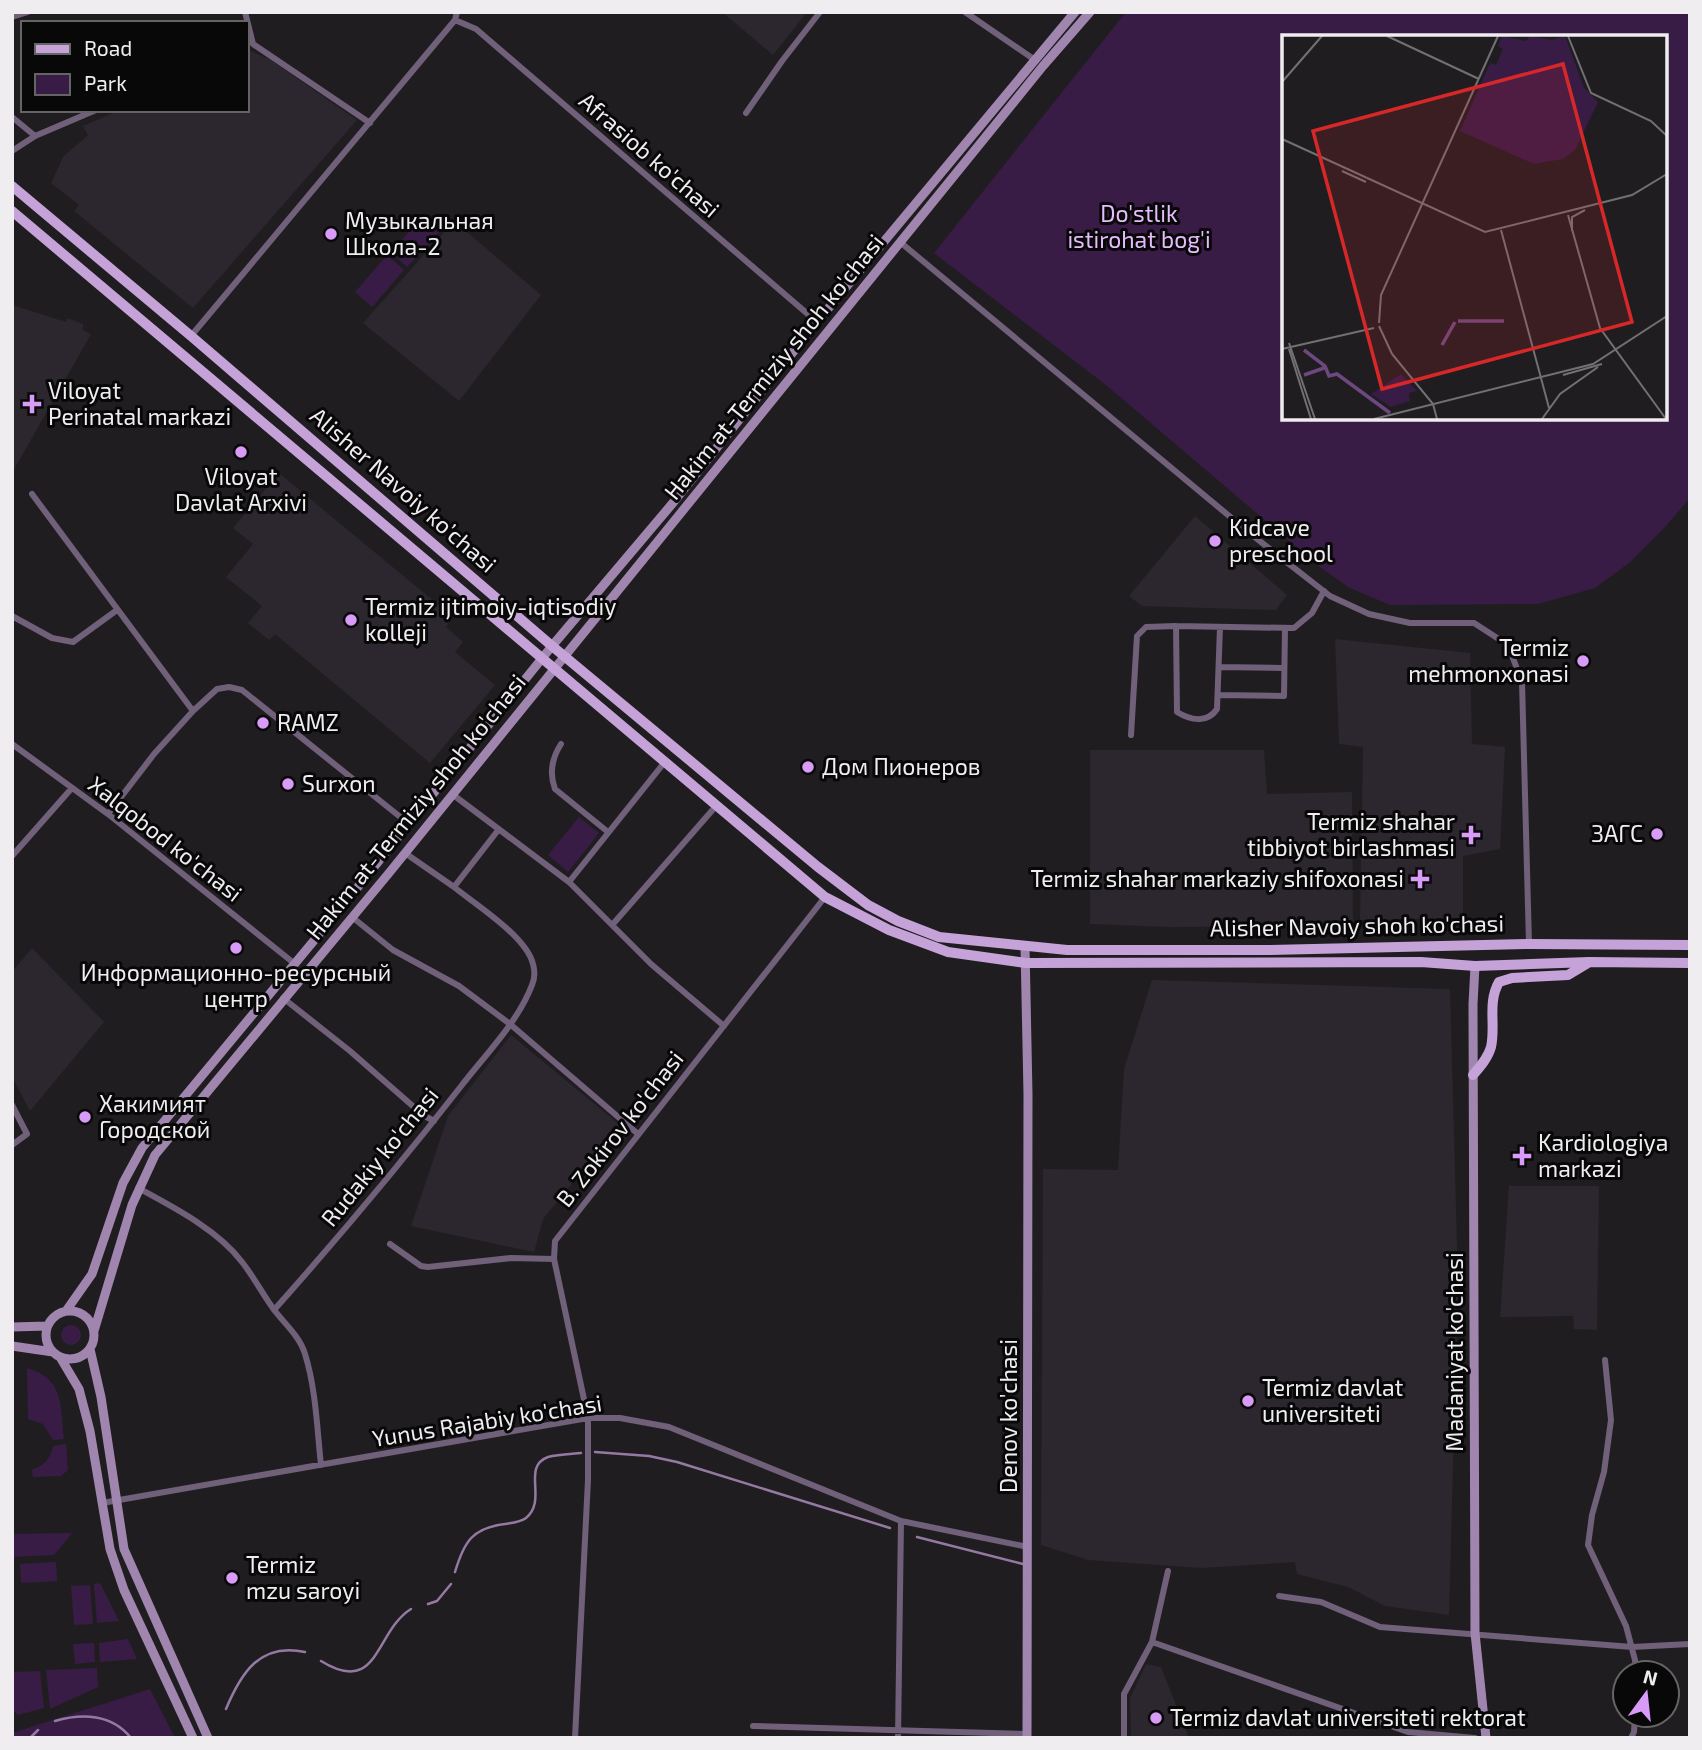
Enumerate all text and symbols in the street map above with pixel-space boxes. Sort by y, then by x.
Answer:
legend [21,21,248,112]
text: Road [84,35,132,60]
inset map [1282,35,1667,420]
text: Park [84,70,127,95]
street label: Afrasiob ko'chasi [574,86,725,223]
park label: Do'stlik istirohat bog'i [1067,199,1211,253]
place label: Музыкальная Школа-2 [345,206,494,260]
marker: Музыкальная Школа-2 [323,226,339,242]
street label: Hakim at-Termiziy shoh ko'chasi [658,228,889,505]
place label: Viloyat Perinatal markazi [48,376,231,430]
marker: Viloyat Perinatal markazi [22,394,42,414]
street label: Alisher Navoiy ko’chasi [305,401,502,578]
marker: Viloyat Davlat Arxivi [233,444,249,460]
place label: Viloyat Davlat Arxivi [175,462,307,516]
place label: Kidcave preschool [1229,513,1333,567]
marker: Kidcave preschool [1207,533,1223,549]
place label: Termiz ijtimoiy-iqtisodiy kolleji [365,592,616,646]
marker: Termiz ijtimoiy-iqtisodiy kolleji [343,612,359,628]
place label: Termiz mehmonxonasi [1408,633,1569,687]
marker: Termiz mehmonxonasi [1575,653,1591,669]
street label: Hakim at-Termiziy shoh ko'chasi [300,668,531,945]
place label: RAMZ [277,708,339,736]
marker: RAMZ [255,715,271,731]
place label: Дом Пионеров [822,752,981,780]
marker: Дом Пионеров [800,759,816,775]
place label: Surxon [302,769,376,797]
street label: Xalqobod ko'chasi [83,770,248,907]
marker: Surxon [280,776,296,792]
place label: Termiz shahar tibbiyot birlashmasi [1247,807,1455,861]
place label: ЗАГС [1591,819,1643,847]
marker: Termiz shahar tibbiyot birlashmasi [1461,825,1481,845]
marker: ЗАГС [1649,826,1665,842]
place label: Termiz shahar markaziy shifoxonasi [1030,864,1404,892]
marker: Termiz shahar markaziy shifoxonasi [1410,869,1430,889]
street label: Alisher Navoiy shoh ko'chasi [1210,908,1504,942]
marker: Информационно-ресурсный центр [228,940,244,956]
place label: Информационно-ресурсный центр [81,958,391,1012]
street label: B. Zokirov ko'chasi [550,1045,689,1212]
street label: Rudakiy ko'chasi [315,1081,444,1231]
place label: Хакимият Городской [99,1089,210,1143]
marker: Хакимият Городской [77,1109,93,1125]
place label: Kardiologiya markazi [1538,1128,1668,1182]
marker: Kardiologiya markazi [1512,1146,1532,1166]
street label: Madaniyat ko'chasi [1440,1252,1468,1452]
street label: Denov ko'chasi [994,1339,1022,1493]
place label: Termiz davlat universiteti [1262,1373,1404,1427]
street label: Yunus Rajabiy ko'chasi [370,1388,604,1452]
marker: Termiz davlat universiteti [1240,1393,1256,1409]
place label: Termiz mzu saroyi [246,1550,360,1604]
marker: Termiz mzu saroyi [224,1570,240,1586]
north arrow [1611,1659,1681,1729]
text: N [1641,1664,1660,1690]
place label: Termiz davlat universiteti rektorat [1170,1703,1526,1731]
marker: Termiz davlat universiteti rektorat [1148,1710,1164,1726]

